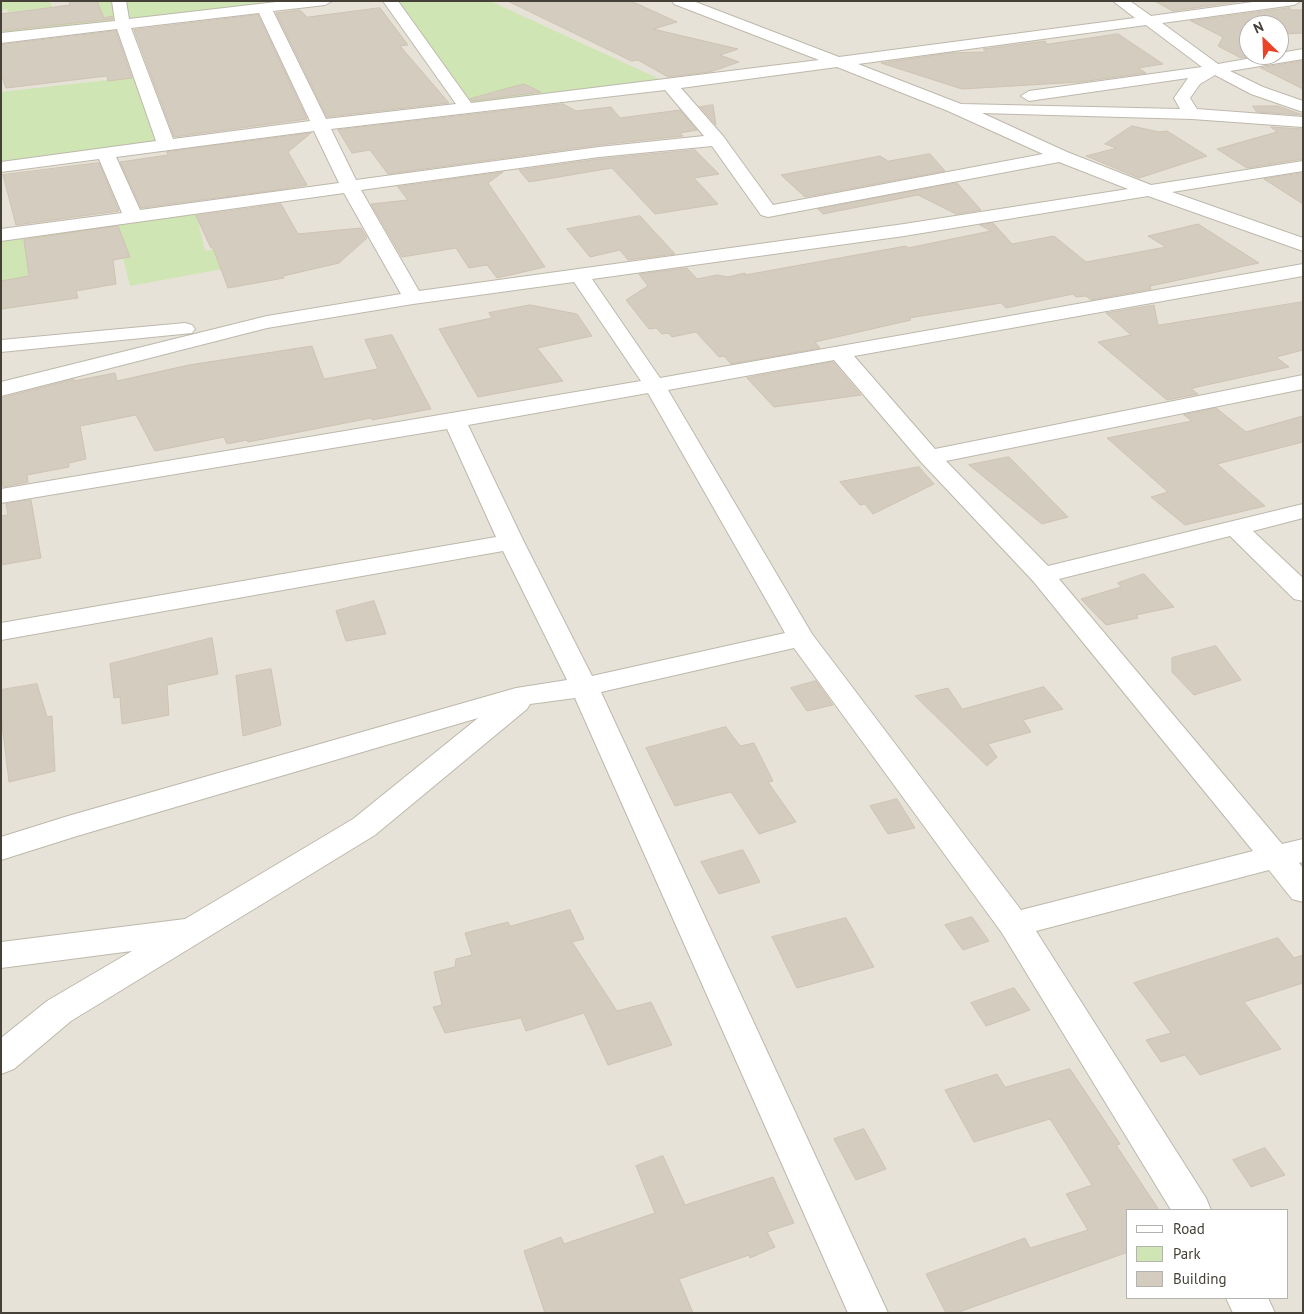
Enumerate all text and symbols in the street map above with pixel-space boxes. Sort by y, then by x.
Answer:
north arrow [1239,15,1289,65]
text: N [1250,17,1266,37]
legend [1126,1209,1289,1299]
text: Road [1173,1219,1205,1238]
text: Park [1173,1244,1201,1263]
text: Building [1173,1269,1227,1288]

